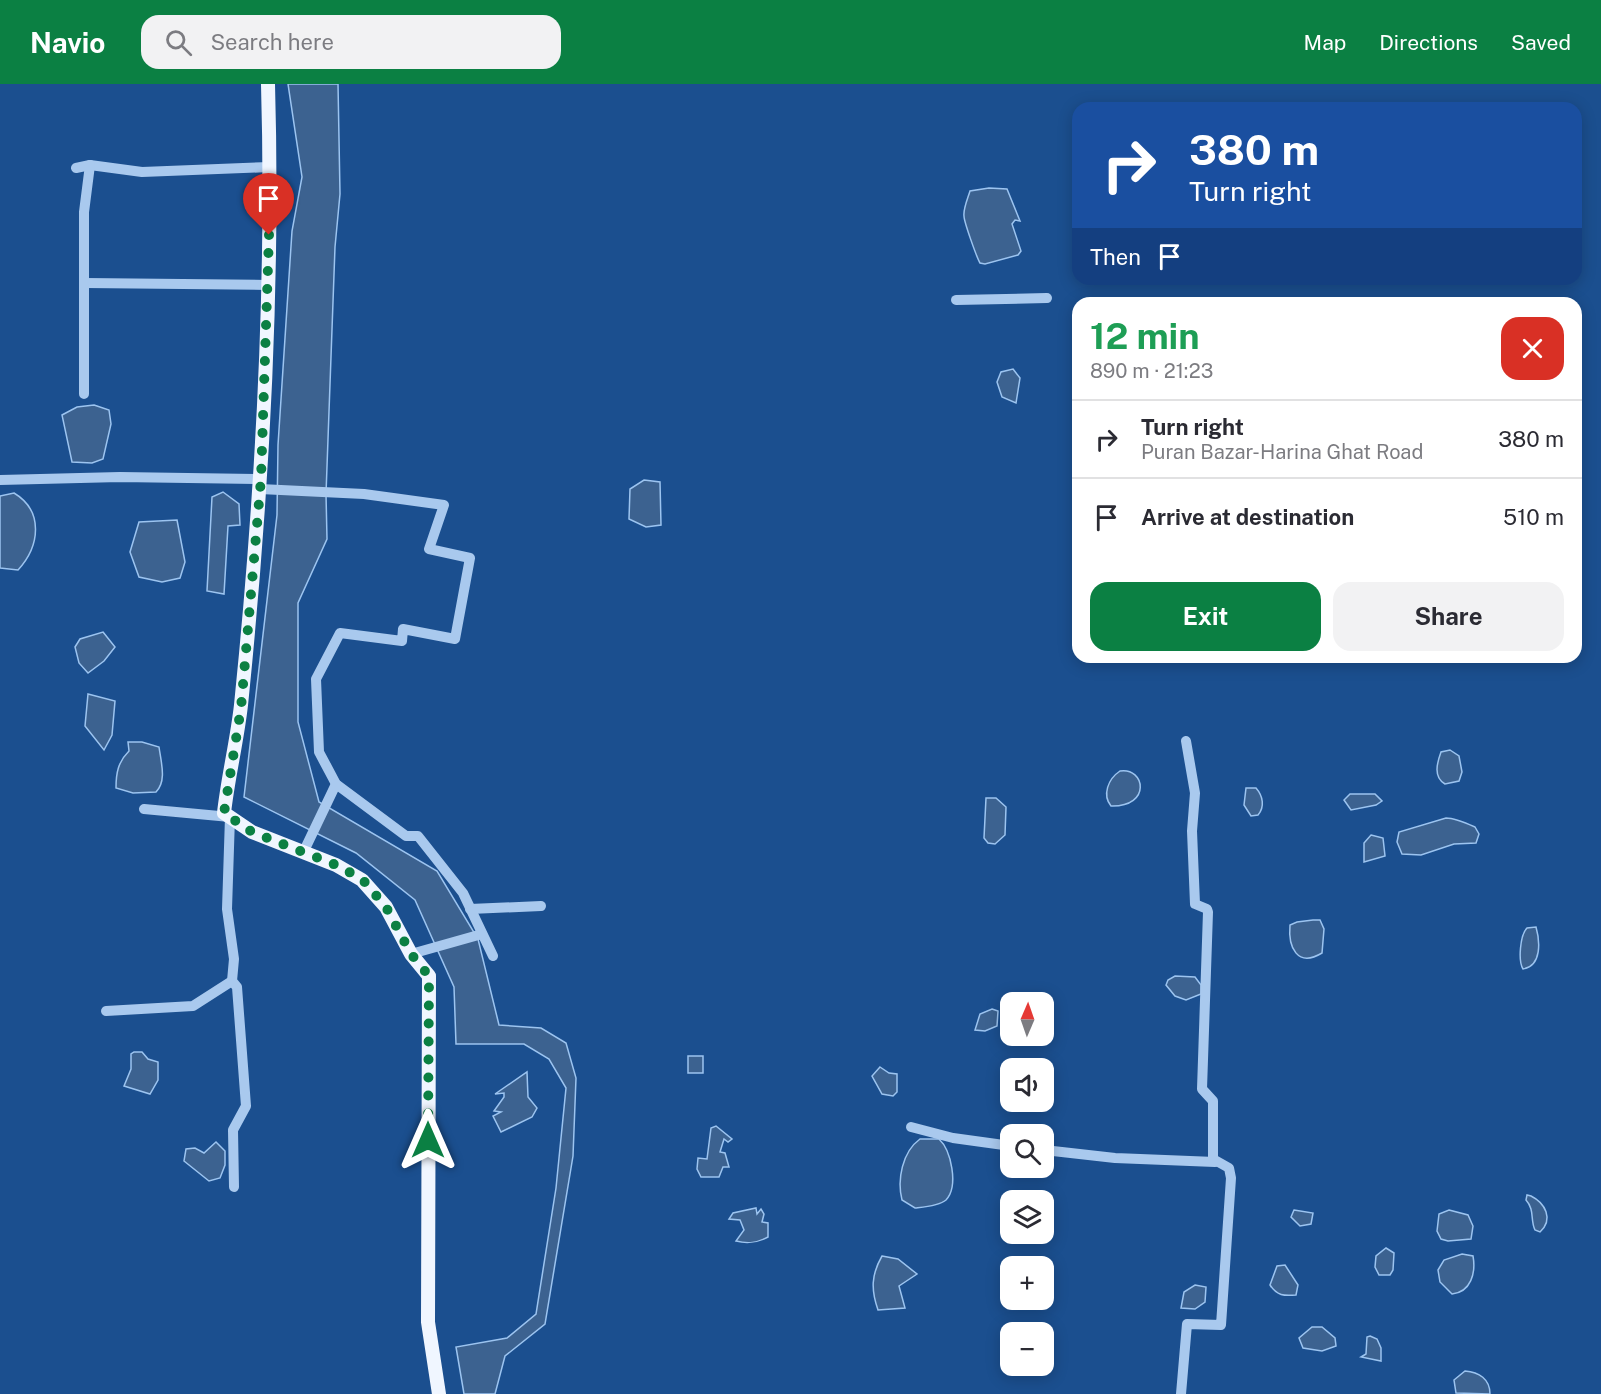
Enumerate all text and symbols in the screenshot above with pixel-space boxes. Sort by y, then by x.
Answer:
search box [141,15,561,69]
text: Navio [30,26,105,59]
icon: search [162,26,195,59]
text: Search here [210,29,334,55]
text: Map [1304,30,1346,55]
text: Directions [1379,30,1478,55]
text: Saved [1511,30,1571,55]
text: 380 m [1189,125,1319,174]
icon: right [1090,126,1168,204]
pin [243,173,294,235]
text: Turn right [1189,175,1312,207]
icon: arrive [252,182,285,215]
icon: arrive [1153,240,1186,273]
text: Then [1090,244,1141,270]
text: 12 min [1090,315,1200,357]
button: close [1501,317,1564,380]
text: 890 m · 21:23 [1090,359,1213,383]
text: Turn right [1141,414,1244,440]
icon: right [1090,423,1123,456]
text: 380 m [1498,426,1564,452]
text: Puran Bazar-Harina Ghat Road [1141,440,1423,464]
icon: arrive [1090,501,1123,534]
text: Arrive at destination [1141,504,1354,530]
text: 510 m [1503,504,1564,530]
button: Exit [1090,582,1321,651]
button: Share [1333,582,1564,651]
north arrow [1000,992,1054,1046]
map controls [1000,992,1054,1376]
button: sound [1000,1058,1054,1112]
position arrow [396,1108,460,1172]
button: search [1000,1124,1054,1178]
button: layers [1000,1190,1054,1244]
button: + [1000,1256,1054,1310]
button: − [1000,1322,1054,1376]

